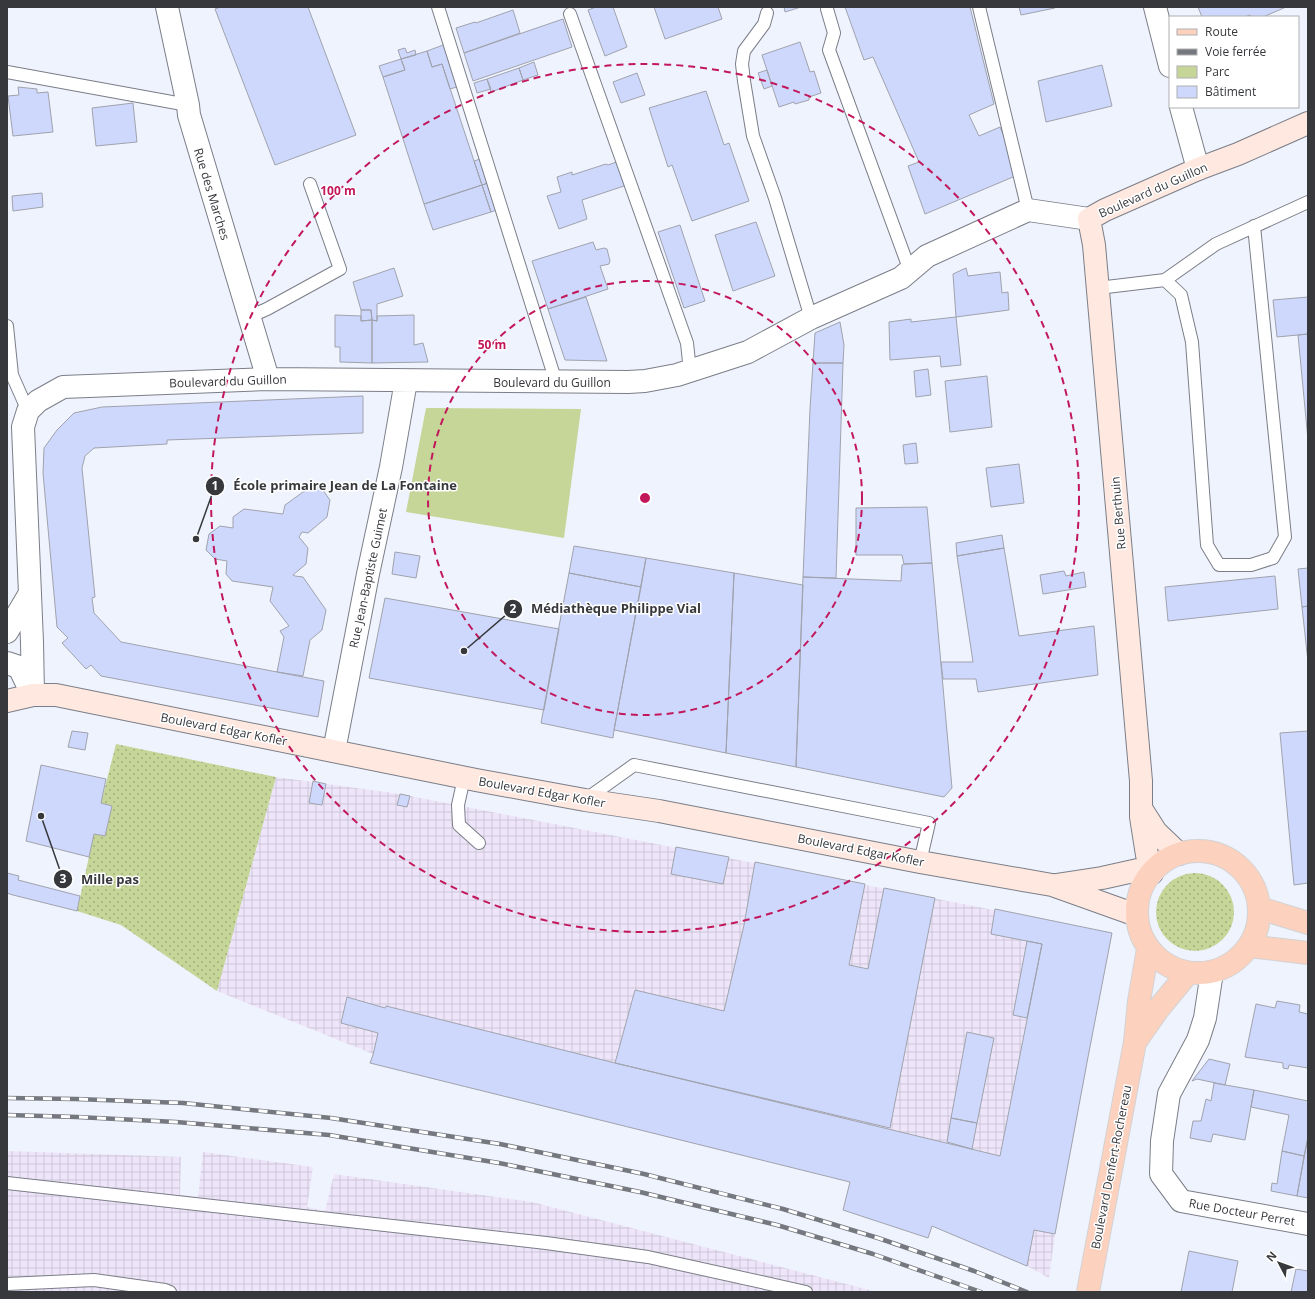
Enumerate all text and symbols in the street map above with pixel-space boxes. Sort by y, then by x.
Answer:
legend [1169,16,1299,108]
text: Route [1205,23,1238,40]
text: Voie ferrée [1205,43,1267,60]
text: Parc [1205,63,1230,80]
text: Bâtiment [1205,83,1256,100]
street label: Rue des Marches [190,146,234,242]
street label: Boulevard du Guillon [1096,158,1210,222]
text: 100 m [320,182,356,199]
text: 50 m [478,336,506,353]
street label: Boulevard du Guillon [169,370,287,392]
street label: Boulevard du Guillon [493,374,611,391]
callout: École primaire Jean de La Fontaine [205,473,465,498]
text: École primaire Jean de La Fontaine [233,476,457,494]
street label: Rue Berthuin [1106,476,1130,550]
text: 1 [212,477,218,494]
centre of rings [638,491,652,505]
street label: Rue Jean-Baptiste Guimet [345,506,391,650]
callout: Médiathèque Philippe Vial [503,596,709,621]
text: Médiathèque Philippe Vial [531,599,701,617]
text: 2 [510,600,517,617]
street label: Boulevard Edgar Kofler [159,708,289,750]
street label: Boulevard Edgar Kofler [477,772,607,812]
street label: Boulevard Edgar Kofler [796,829,926,871]
callout: Mille pas [53,866,147,891]
text: 3 [60,870,67,887]
text: Mille pas [81,870,139,888]
street label: Boulevard Denfert-Rochereau [1087,1083,1135,1251]
street label: Rue Docteur Perret [1188,1194,1296,1230]
north arrow [1259,1243,1299,1283]
text: N [1262,1248,1280,1264]

